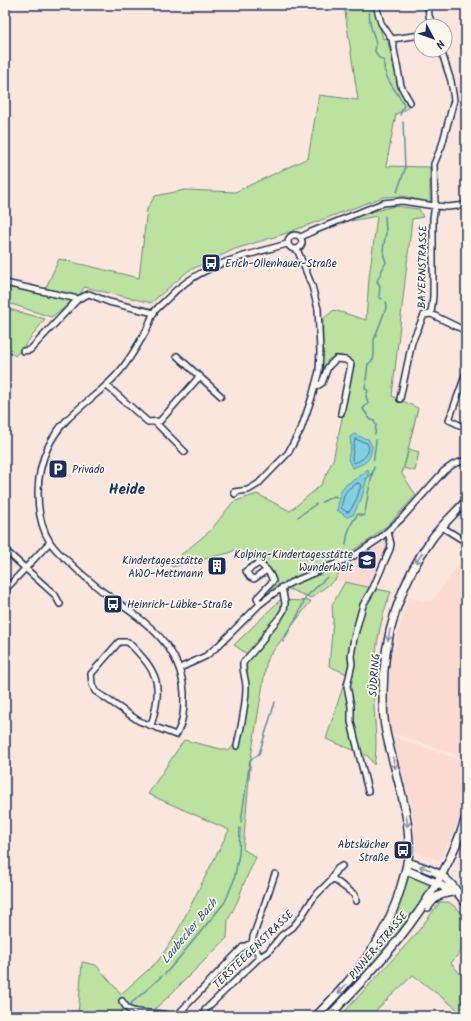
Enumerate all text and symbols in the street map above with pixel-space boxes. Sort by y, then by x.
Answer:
north arrow [413,18,453,58]
text: N [431,35,449,52]
street label: BAYERNSTRASSE [413,225,433,309]
bus stop icon: Erich-Ollenhauer-Straße [200,252,222,274]
place label: Erich-Ollenhauer-Straße [225,255,337,273]
parking icon: Privado [47,458,69,480]
place label: Privado [72,461,105,479]
district label: Heide [109,478,146,502]
place label: Kolping-Kindertagesstätte WunderWelt [234,546,354,577]
school or university icon: Kolping-Kindertagesstätte WunderWelt [356,549,378,571]
place label: Kindertagesstätte AWO-Mettmann [122,552,203,583]
one-way arrow [415,552,423,564]
building icon: Kindertagesstätte AWO-Mettmann [206,555,228,577]
bus stop icon: Heinrich-Lübke-Straße [102,593,124,615]
place label: Heinrich-Lübke-Straße [127,596,232,614]
one-way arrow [385,628,393,641]
street label: SÜDRING [365,653,385,697]
one-way arrow [390,756,398,769]
one-way arrow [403,814,411,827]
place label: Abtskücher Straße [338,836,390,867]
bus stop icon: Abtskücher Straße [392,839,414,861]
one-way arrow [418,864,431,871]
water label: Laubecker Bach [156,893,223,968]
street label: TERSTEEGENSTRASSE [209,906,299,993]
street label: PINNER STRASSE [345,907,413,984]
one-way arrow [337,984,346,994]

